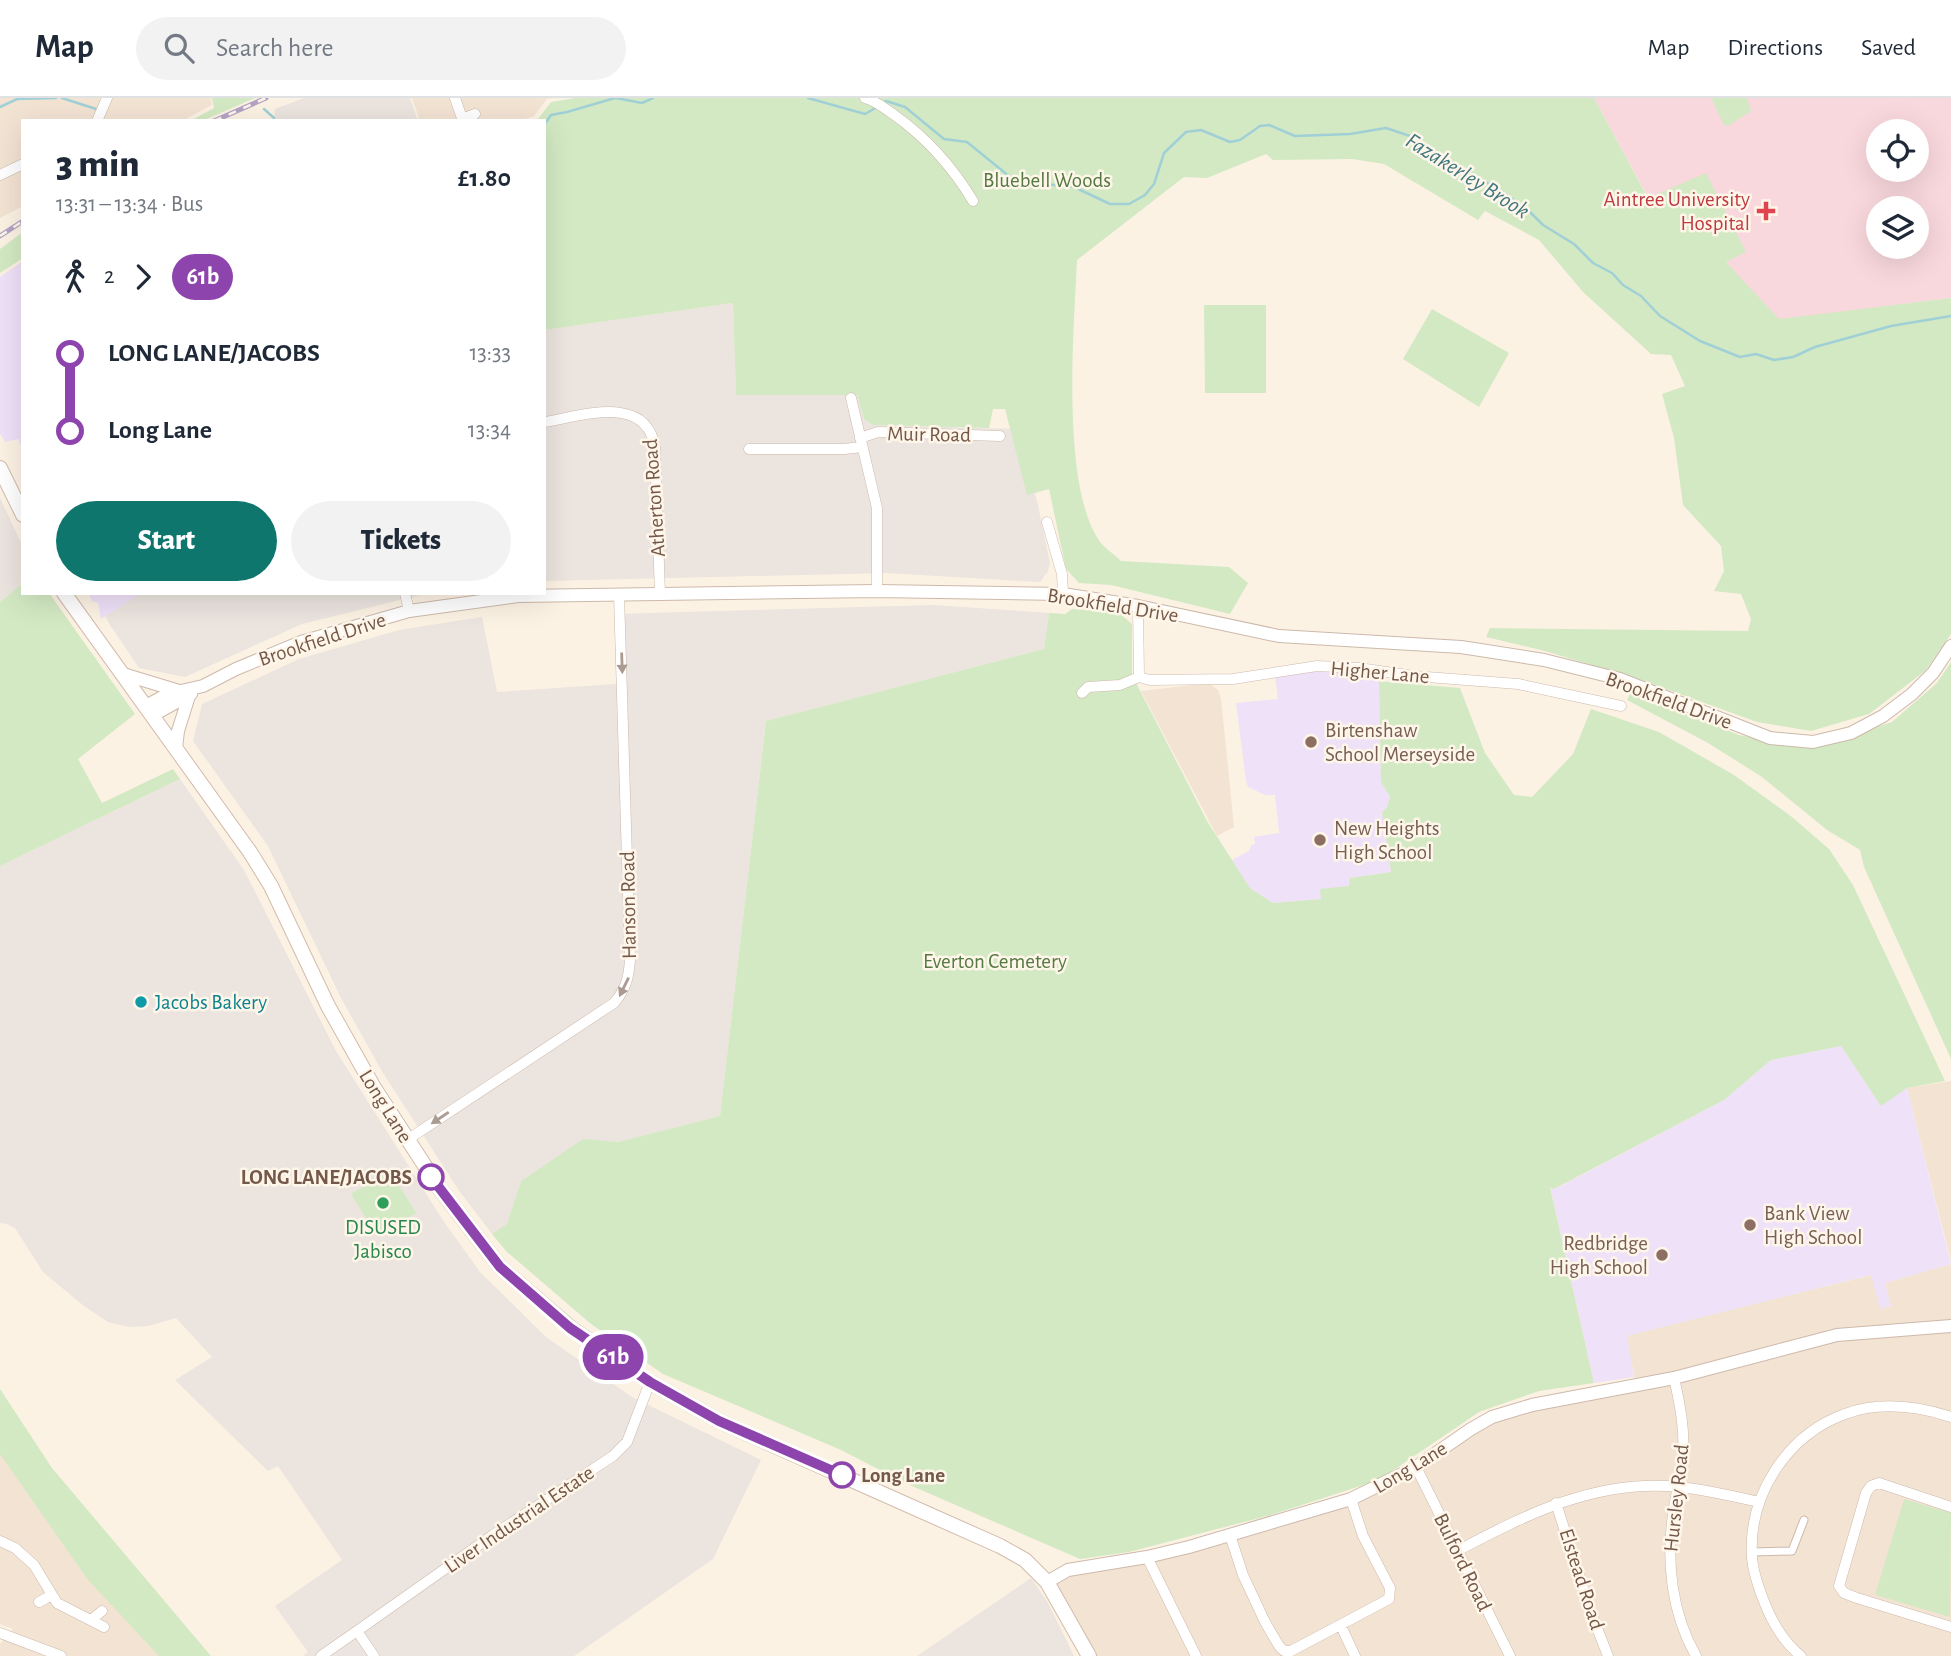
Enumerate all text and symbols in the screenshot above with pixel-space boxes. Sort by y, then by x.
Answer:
search box [136,17,626,80]
icon: search [160,29,198,67]
text: Map [35,31,94,64]
text: Search here [216,35,334,61]
text: Map [1647,36,1689,60]
text: Directions [1727,36,1823,60]
text: Saved [1861,36,1916,60]
map controls [1866,119,1929,259]
button: locate [1866,119,1929,182]
water label: Fazakerley Brook [1401,129,1533,223]
text: 3 min [56,146,140,184]
text: £1.80 [458,165,511,191]
park label: Bluebell Woods [983,170,1111,191]
place label: Aintree University Hospital [1603,189,1750,234]
text: 13:31 – 13:34 · Bus [56,193,203,216]
button: layers [1866,196,1929,259]
marker: Aintree University Hospital [1756,201,1776,221]
icon: walk [56,258,94,296]
icon: forward [124,258,162,296]
text: 2 [104,265,114,288]
text: 61b [186,265,219,289]
text: LONG LANE/JACOBS [108,340,320,366]
text: 13:33 [469,342,511,365]
text: Long Lane [108,417,212,443]
text: 13:34 [468,419,511,442]
street label: Muir Road [887,423,971,446]
street label: Atherton Road [640,438,669,558]
button: Start [56,501,277,581]
button: Tickets [291,501,511,581]
street label: Brookfield Drive [1046,585,1180,626]
street label: Brookfield Drive [256,609,388,670]
one-way arrow [616,652,628,674]
street label: Higher Lane [1330,658,1430,687]
street label: Brookfield Drive [1603,668,1735,733]
place label: Birtenshaw School Merseyside [1325,720,1475,765]
marker: Birtenshaw School Merseyside [1303,734,1319,750]
place label: New Heights High School [1334,818,1440,863]
marker: New Heights High School [1312,832,1328,848]
street label: Hanson Road [617,851,640,959]
park label: Everton Cemetery [923,951,1067,972]
one-way arrow [618,977,630,997]
place label: Jacobs Bakery [155,992,267,1013]
marker: Jacobs Bakery [133,994,149,1010]
street label: Long Lane [355,1066,416,1147]
one-way arrow [431,1111,449,1125]
marker: LONG LANE/JACOBS [418,1164,444,1190]
place label: LONG LANE/JACOBS [241,1167,412,1188]
marker: DISUSED Jabisco [375,1195,391,1211]
place label: Bank View High School [1764,1203,1862,1248]
place label: DISUSED Jabisco [345,1217,421,1262]
marker: Bank View High School [1742,1217,1758,1233]
place label: Redbridge High School [1550,1233,1648,1278]
marker: Redbridge High School [1654,1247,1670,1263]
line badge: 61b [573,1334,653,1380]
text: 61b [597,1345,629,1369]
street label: Long Lane [1370,1437,1451,1498]
street label: Hursley Road [1660,1443,1693,1553]
street label: Liver Industrial Estate [441,1462,598,1577]
marker: Long Lane [829,1462,855,1488]
place label: Long Lane [861,1465,945,1486]
street label: Bulford Road [1430,1510,1495,1615]
street label: Elstead Road [1555,1526,1608,1632]

